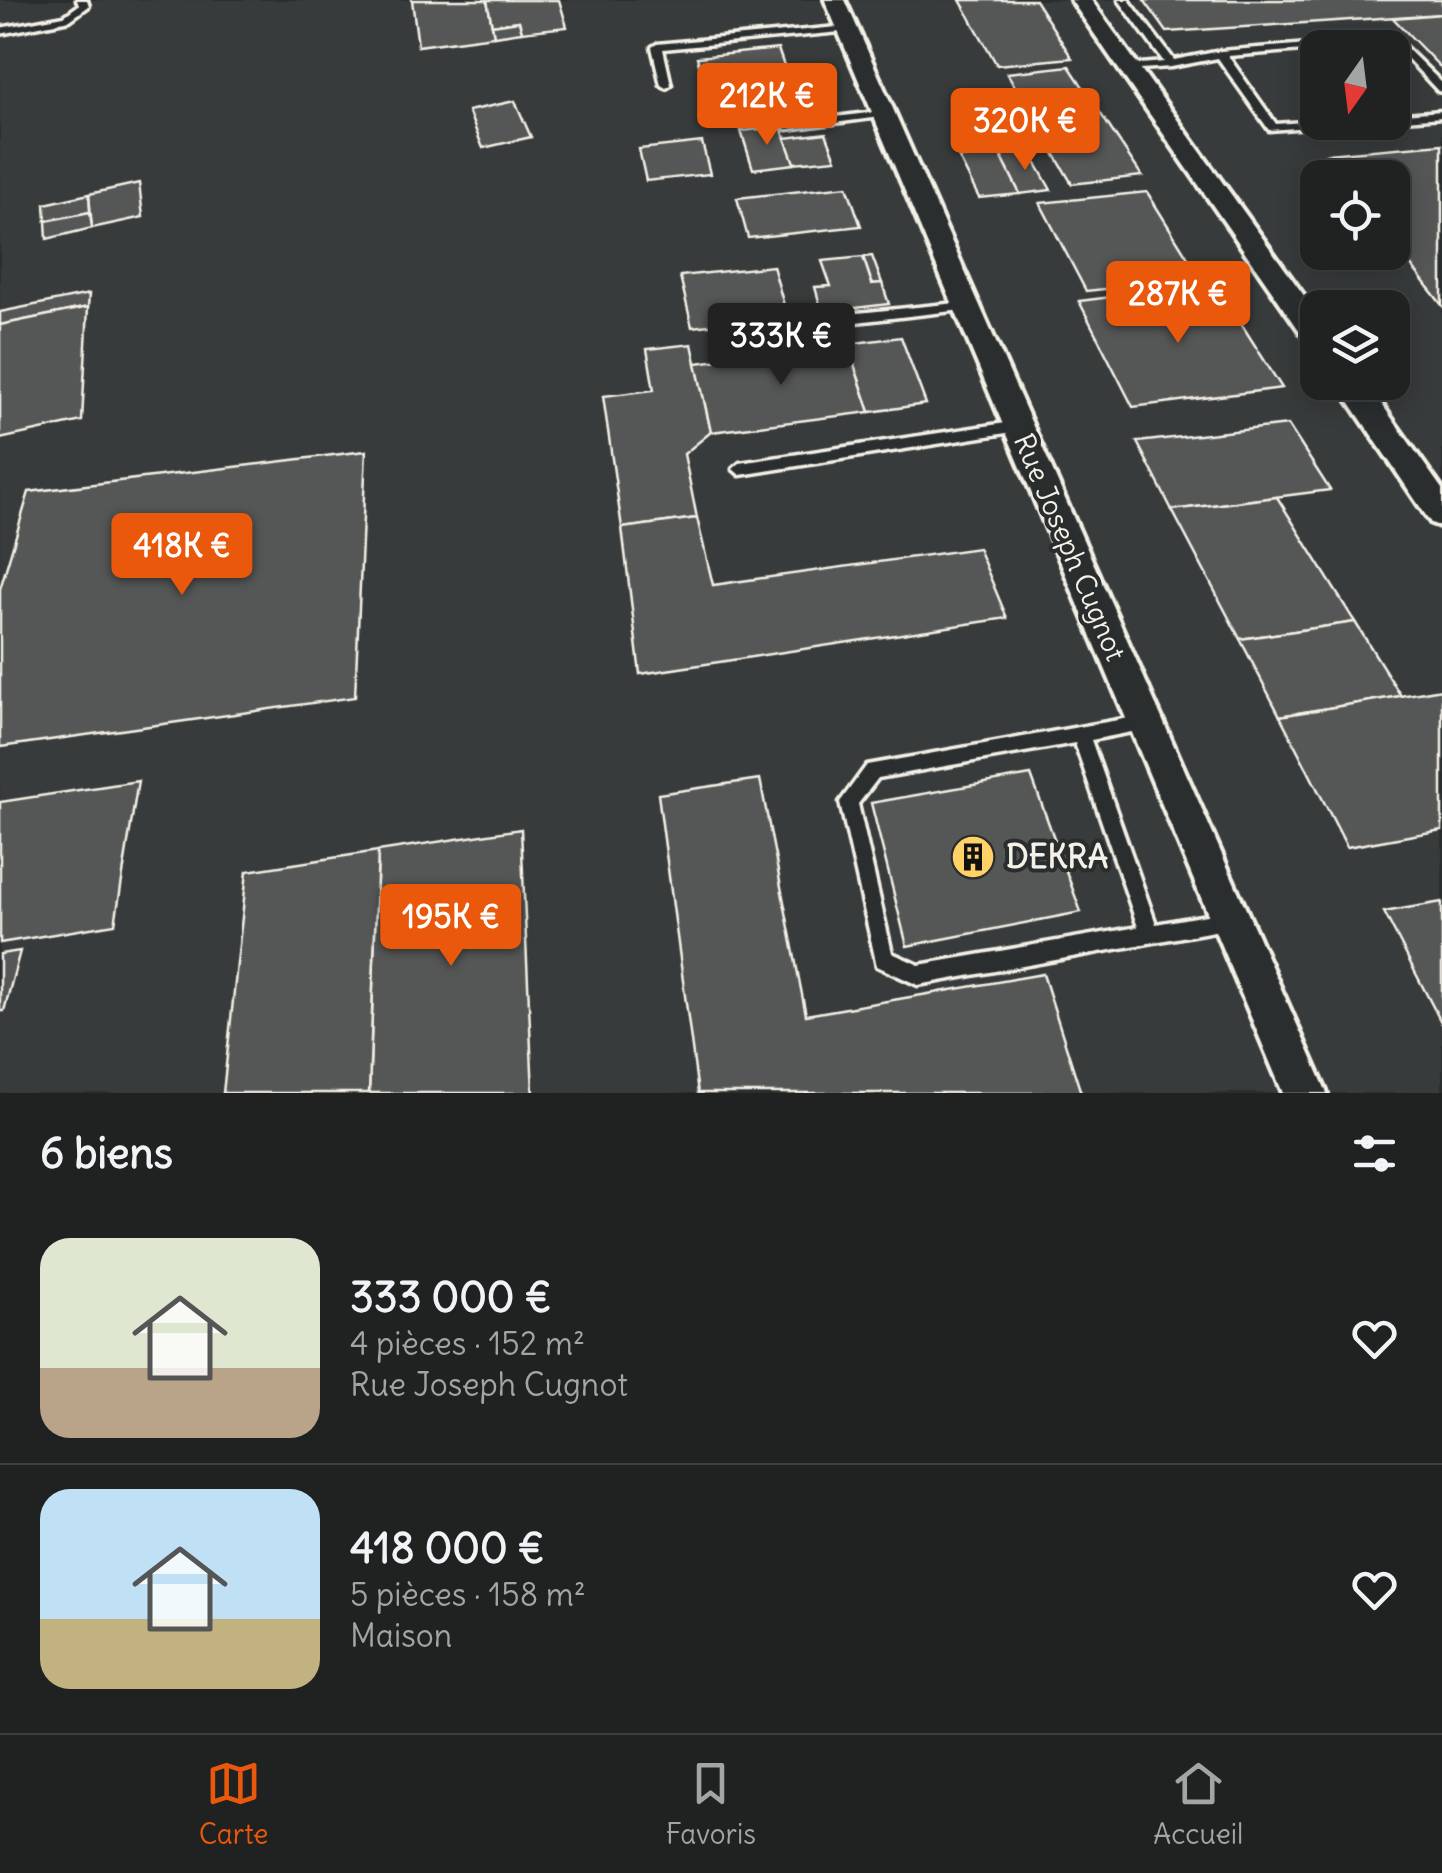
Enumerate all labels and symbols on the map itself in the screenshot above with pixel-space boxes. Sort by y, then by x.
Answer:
north arrow [1300,30,1410,140]
pin: 212K € [686,63,848,148]
pin: 320K € [944,88,1106,173]
pin: 287K € [1097,261,1259,346]
pin: 333K € [700,303,862,388]
street label: Rue Joseph Cugnot [1006,428,1134,666]
pin: 418K € [101,513,263,598]
building icon: DEKRA [950,834,996,880]
place label: DEKRA [1006,836,1108,877]
pin: 195K € [370,884,532,969]

